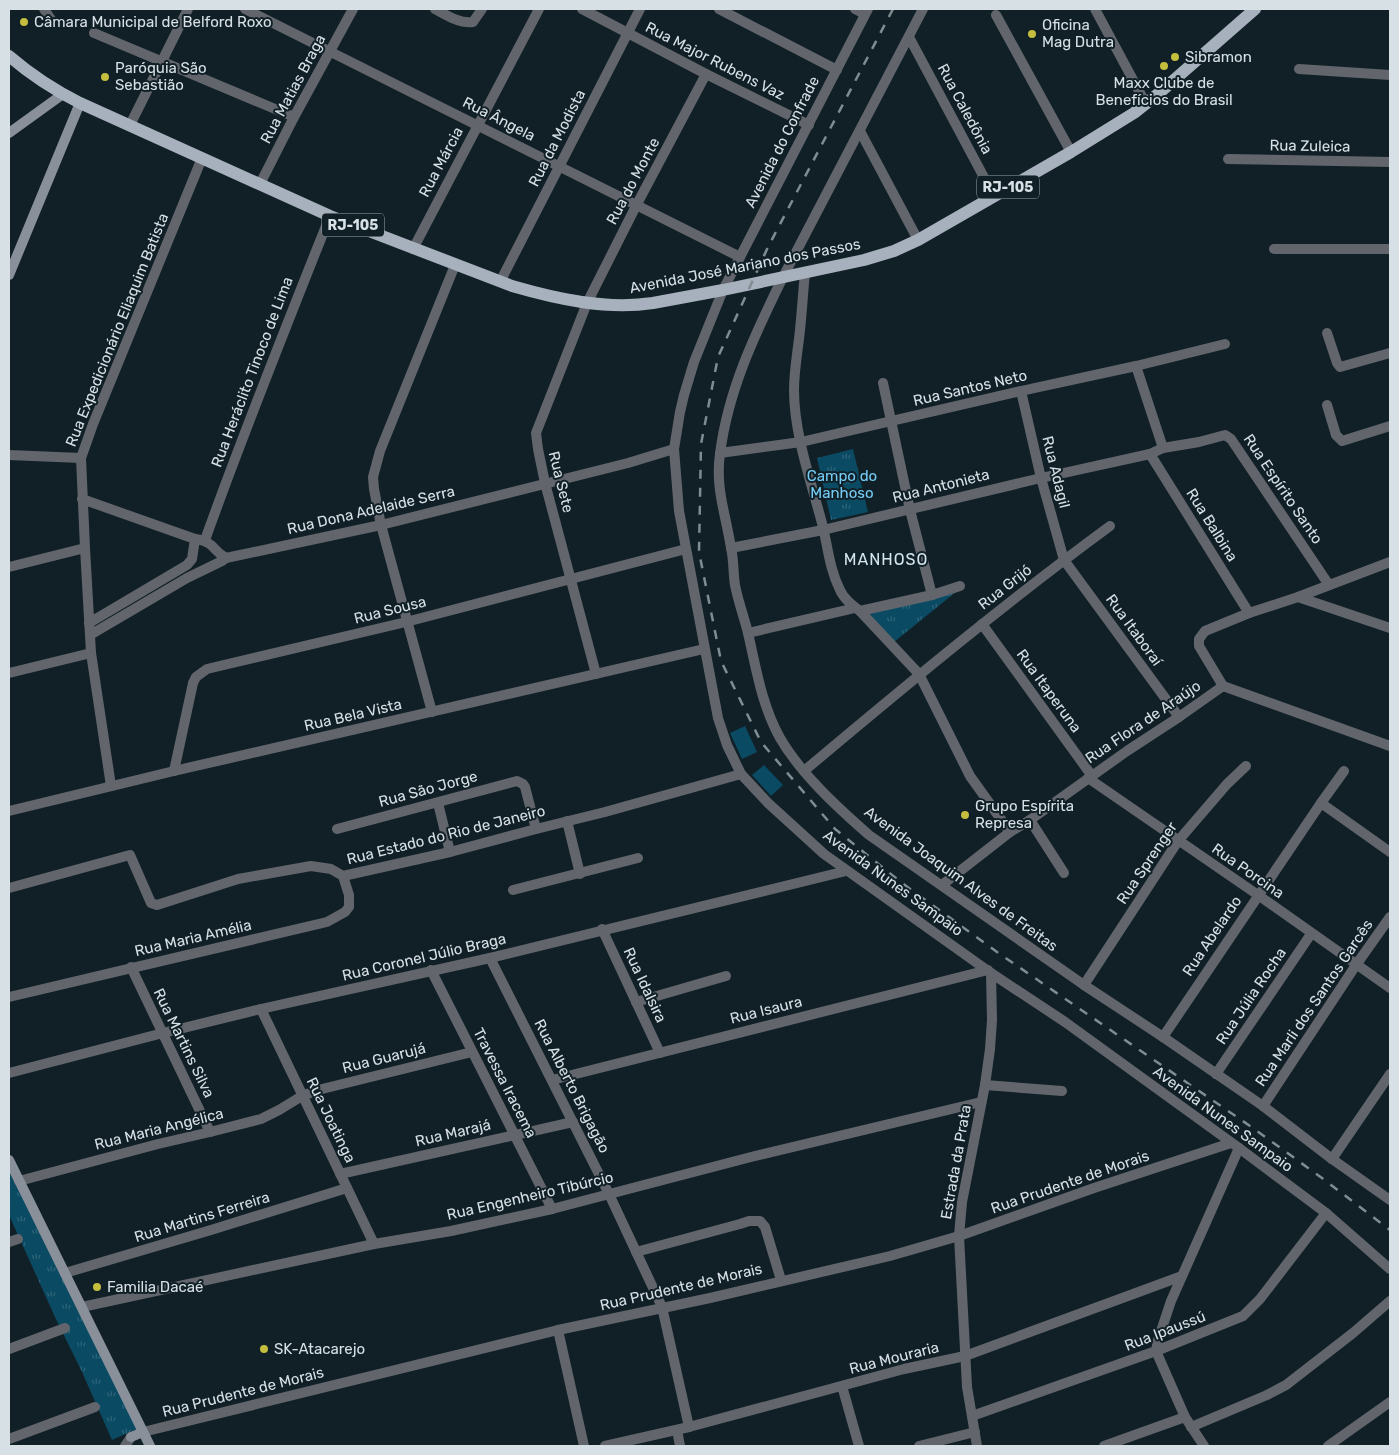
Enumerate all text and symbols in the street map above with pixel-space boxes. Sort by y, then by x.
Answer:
place label: Câmara Municipal de Belford Roxo [34,13,272,31]
marker: Câmara Municipal de Belford Roxo [18,16,30,28]
place label: Oficina Mag Dutra [1042,16,1114,51]
street label: Rua Major Rubens Vaz [642,18,788,104]
marker: Oficina Mag Dutra [1026,28,1038,40]
street label: Rua Matias Braga [257,31,329,147]
place label: Sibramon [1185,48,1252,66]
marker: Sibramon [1169,51,1181,63]
place label: Paróquia São Sebastião [115,59,207,94]
marker: Maxx Clube de Benefícios do Brasil [1158,60,1170,72]
street label: Rua Caledônia [934,61,996,157]
marker: Paróquia São Sebastião [99,71,111,83]
street label: Avenida do Confrade [741,73,823,211]
place label: Maxx Clube de Benefícios do Brasil [1095,74,1233,109]
street label: Rua da Modista [525,86,589,190]
street label: Rua Ângela [460,93,538,145]
street label: Rua Márcia [415,124,467,200]
street label: Rua do Monte [603,134,663,228]
street label: Rua Zuleica [1269,136,1351,156]
road number: RJ-105 [977,176,1039,198]
street label: Rua Expedicionário Eliaquim Batista [62,211,172,449]
road number: RJ-105 [322,214,384,236]
street label: Avenida José Mariano dos Passos [628,235,862,297]
street label: Rua Heráclito Tinoco de Lima [207,274,297,470]
street label: Rua Santos Neto [911,366,1029,410]
street label: Rua Espírito Santo [1240,431,1326,547]
street label: Rua Adagil [1038,434,1074,510]
street label: Rua Sete [545,449,577,515]
street label: Rua Antonieta [891,465,991,507]
park label: Campo do Manhoso [807,467,877,502]
street label: Rua Dona Adelaide Serra [285,482,457,538]
street label: Rua Balbina [1182,485,1242,565]
district label: MANHOSO [844,550,928,569]
street label: Rua Grijó [975,561,1035,613]
street label: Rua Itaboraí [1102,591,1167,670]
street label: Rua Sousa [352,592,428,628]
street label: Rua Itaperuna [1013,646,1085,736]
street label: Rua Flora de Araújo [1082,677,1204,767]
street label: Rua Bela Vista [302,695,404,735]
street label: Rua São Jorge [377,767,479,811]
place label: Grupo Espírita Represa [975,797,1074,832]
street label: Rua Estado do Rio de Janeiro [345,802,547,868]
street label: Avenida Joaquim Alves de Freitas [861,803,1061,955]
marker: Grupo Espírita Represa [959,809,971,821]
street label: Rua Sprenger [1113,818,1181,907]
street label: Avenida Nunes Sampaio [820,826,966,940]
street label: Rua Porcina [1209,840,1287,902]
street label: Rua Abelardo [1179,893,1245,979]
street label: Rua Maria Amélia [133,916,253,960]
street label: Rua Marli dos Santos Garcês [1251,916,1377,1090]
street label: Rua Coronel Júlio Braga [340,929,508,985]
street label: Rua Júlia Rocha [1212,944,1290,1048]
street label: Rua Idalsira [620,945,670,1025]
street label: Rua Martins Silva [150,985,218,1101]
street label: Rua Isaura [728,992,804,1028]
street label: Rua Alberto Brigagão [530,1016,614,1156]
street label: Travessa Iracema [469,1025,541,1141]
street label: Rua Guarujá [340,1039,428,1077]
street label: Avenida Nunes Sampaio [1150,1062,1296,1176]
street label: Rua Joatinga [303,1074,359,1166]
street label: Estrada da Prata [937,1103,975,1221]
street label: Rua Maria Angélica [93,1104,225,1154]
street label: Rua Marajá [413,1116,493,1150]
street label: Rua Prudente de Morais [989,1146,1152,1218]
street label: Rua Engenheiro Tibúrcio [445,1168,615,1224]
street label: Rua Martins Ferreira [132,1188,272,1246]
street label: Rua Prudente de Morais [598,1259,764,1314]
place label: Familia Dacaé [107,1278,203,1296]
marker: Familia Dacaé [91,1281,103,1293]
street label: Rua Ipaussú [1122,1307,1208,1355]
street label: Rua Mouraria [847,1338,941,1378]
place label: SK-Atacarejo [274,1340,365,1358]
marker: SK-Atacarejo [258,1343,270,1355]
street label: Rua Prudente de Morais [160,1363,326,1421]

